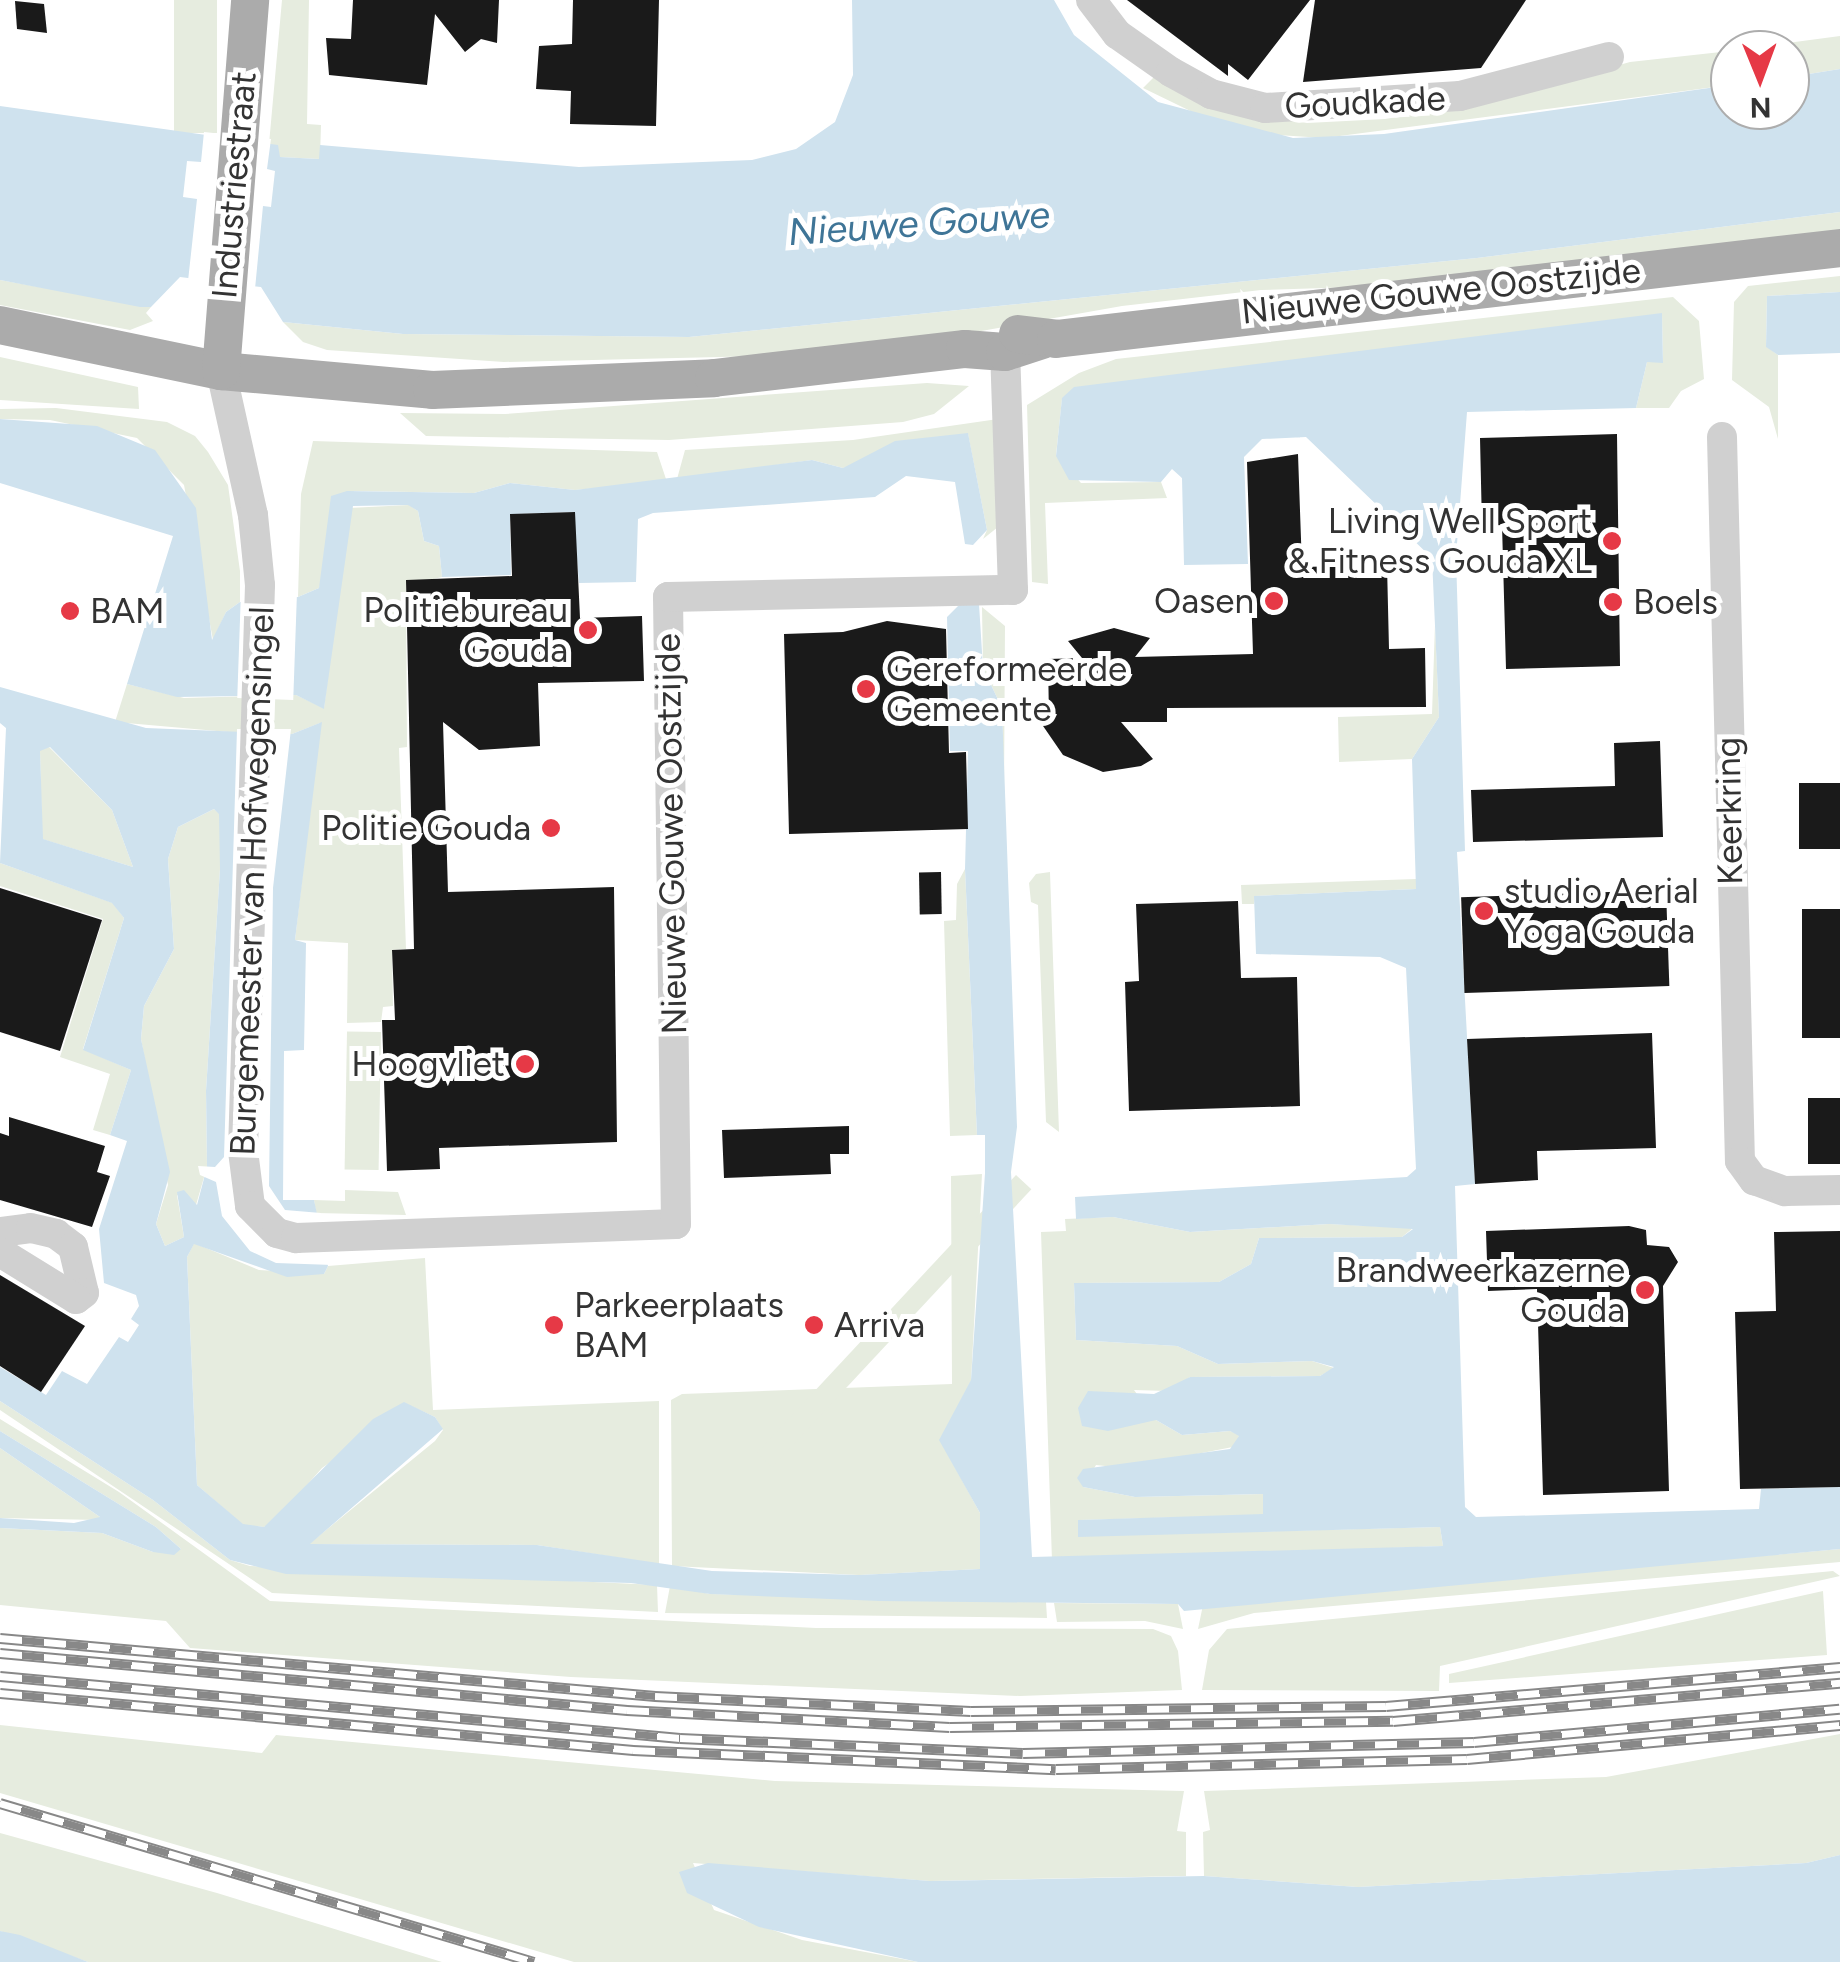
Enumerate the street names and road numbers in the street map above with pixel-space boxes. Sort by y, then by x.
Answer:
street label: Industriestraat [203,70,265,300]
street label: Goudkade [1284,77,1446,127]
street label: Nieuwe Gouwe Oostzijde [1239,249,1643,333]
street label: Burgemeester van Hofwegensingel [221,606,283,1156]
street label: Nieuwe Gouwe Oostzijde [647,633,695,1035]
street label: Keerkring [1707,737,1751,885]

